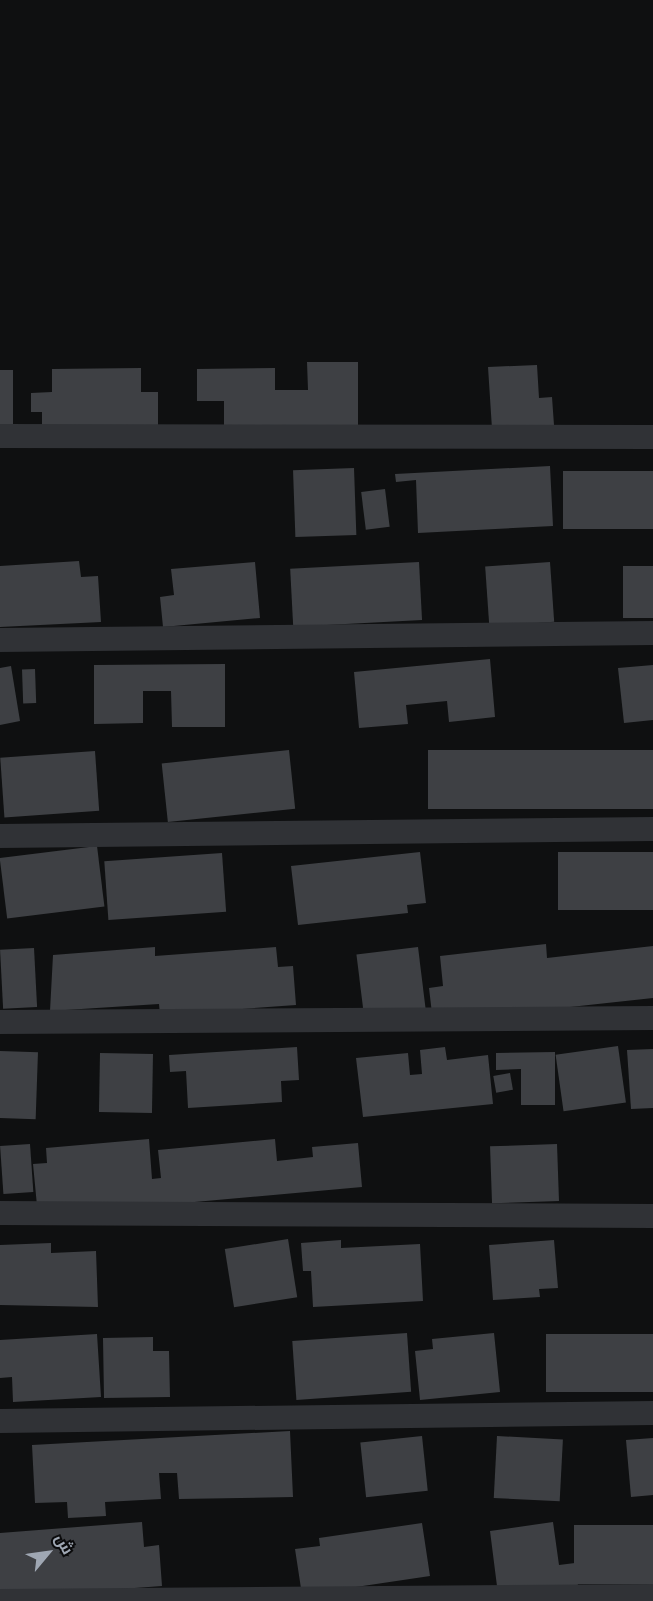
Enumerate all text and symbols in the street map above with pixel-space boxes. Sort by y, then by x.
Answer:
north arrow [18,1523,78,1583]
text: ش [51,1530,77,1558]

